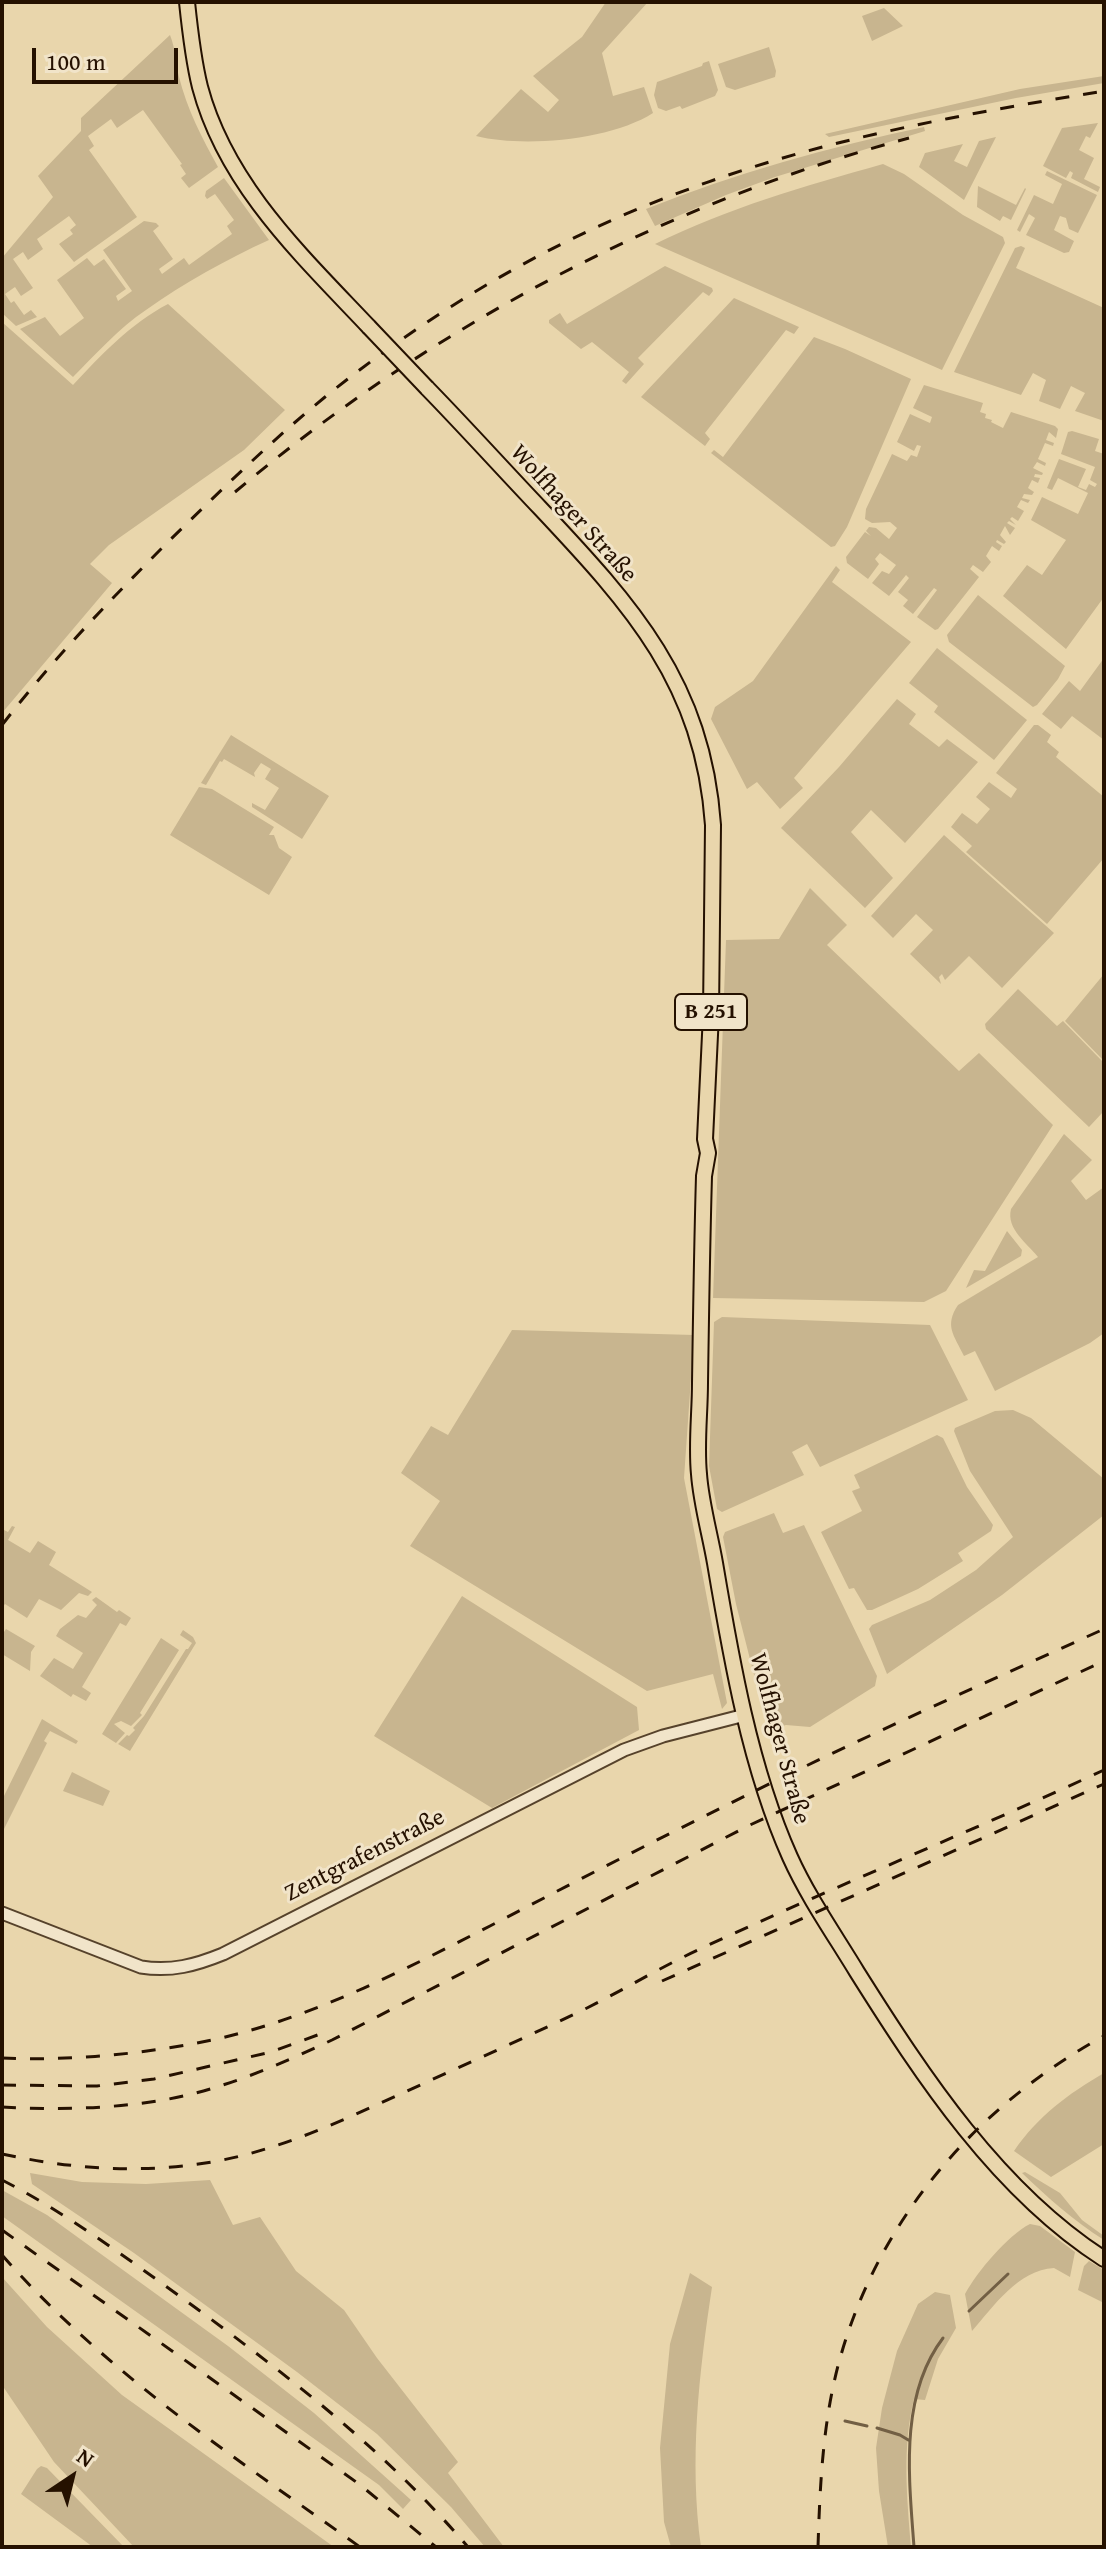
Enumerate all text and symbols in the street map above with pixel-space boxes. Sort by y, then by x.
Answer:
scale bar [36,32,182,82]
text: 100 m [46,44,106,79]
street label: Wolfhager Straße [503,439,643,589]
road number: B 251 [675,994,747,1030]
street label: Wolfhager Straße [742,1650,816,1828]
street label: Zentgrafenstraße [280,1803,450,1909]
north arrow [32,2437,112,2517]
text: N [71,2440,101,2475]

